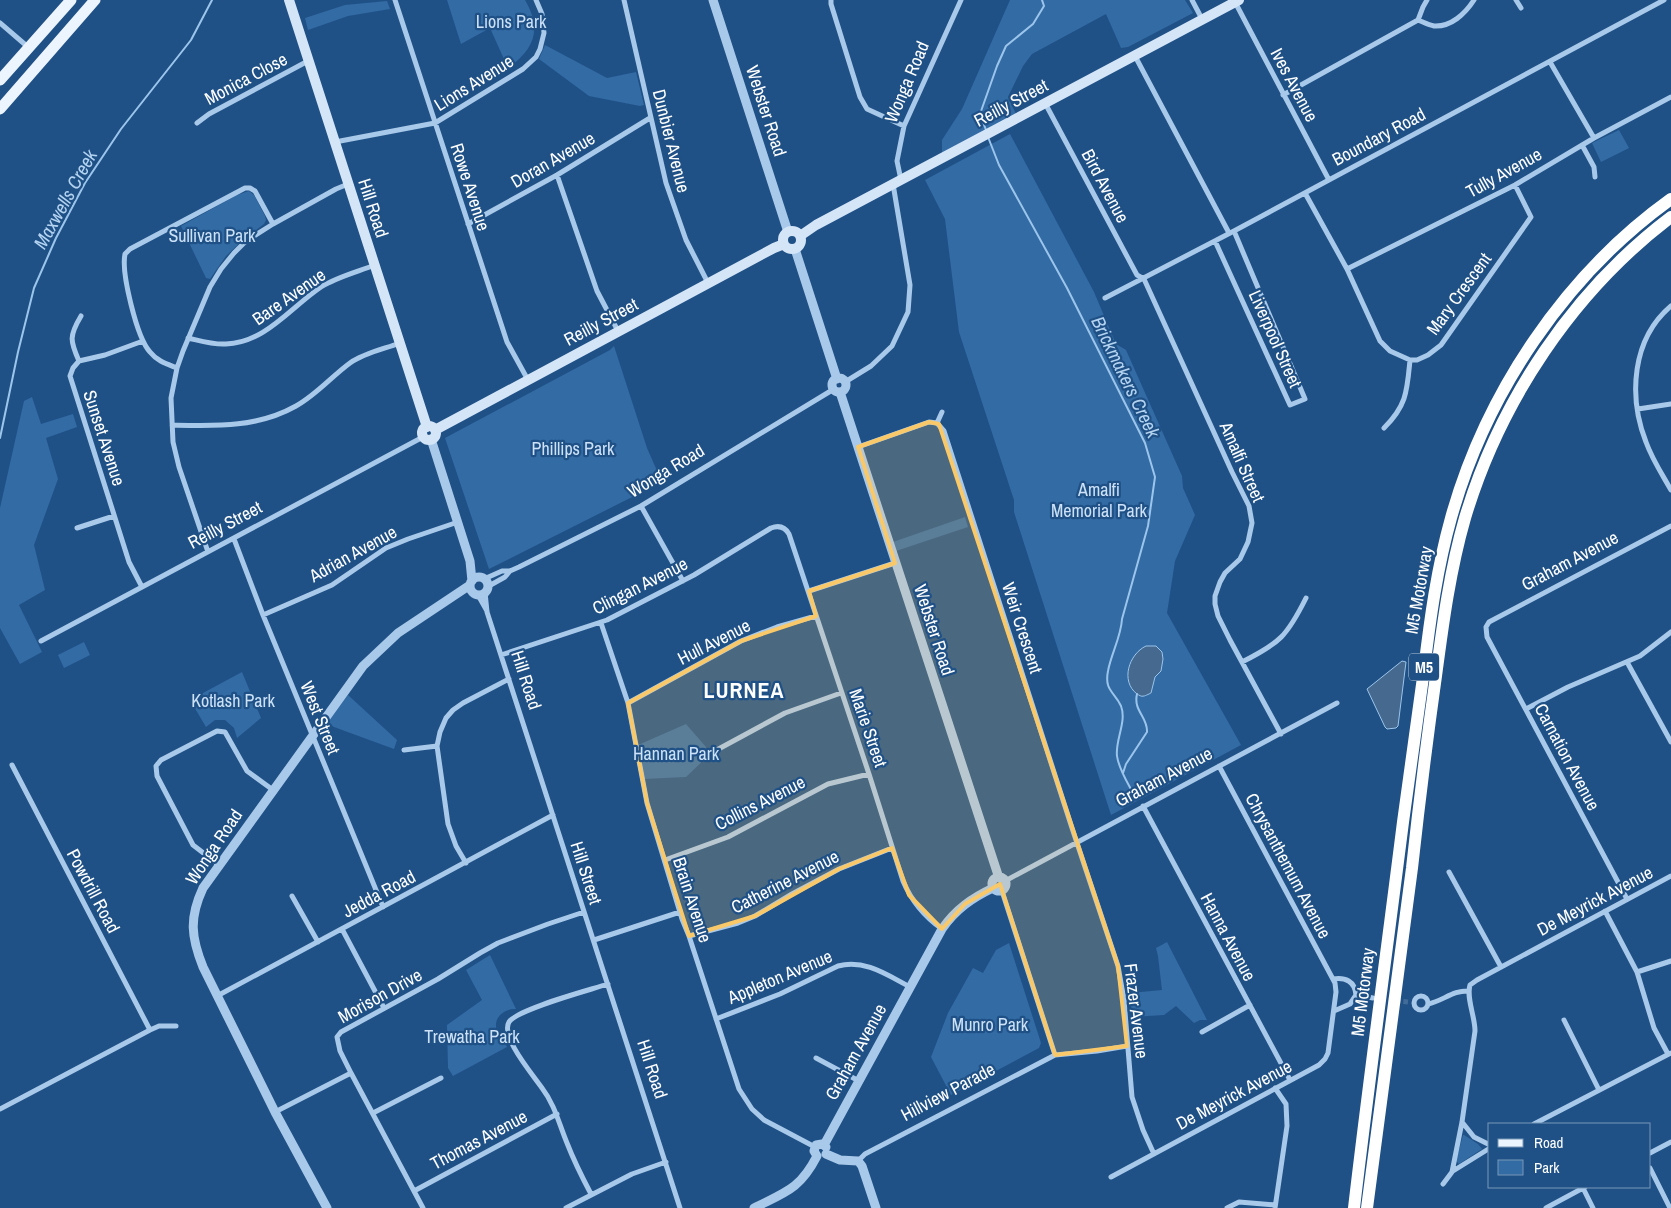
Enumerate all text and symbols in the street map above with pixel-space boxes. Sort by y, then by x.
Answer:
park label: Lions Park [476,9,547,34]
street label: Wonga Road [878,37,935,126]
street label: Ives Avenue [1265,44,1324,126]
street label: Monica Close [200,46,291,111]
street label: Lions Avenue [429,48,518,117]
street label: Webster Road [740,62,793,159]
street label: Reilly Street [969,73,1052,132]
street label: Dunbier Avenue [647,87,696,195]
street label: Boundary Road [1328,101,1430,172]
street label: Doran Avenue [506,125,599,194]
street label: Rowe Avenue [445,140,496,234]
street label: Tully Avenue [1461,142,1546,204]
water label: Maxwells Creek [27,144,104,253]
street label: Bird Avenue [1076,145,1135,227]
street label: Hill Road [352,175,395,241]
park label: Sullivan Park [169,223,256,248]
street label: Mary Crescent [1420,248,1497,340]
street label: Bare Avenue [247,262,330,331]
street label: Liverpool Street [1243,286,1308,391]
street label: Reilly Street [559,292,642,351]
water label: Brickmakers Creek [1085,312,1167,443]
street label: Sunset Avenue [77,387,132,489]
street label: Amalfi Street [1213,417,1271,506]
park label: Phillips Park [532,436,615,461]
street label: Wonga Road [622,438,709,503]
park label: Amalfi Memorial Park [1051,477,1148,523]
street label: Reilly Street [183,495,266,554]
street label: Adrian Avenue [304,519,401,588]
street label: Graham Avenue [1517,525,1623,597]
street label: M5 Motorway [1399,544,1439,636]
street label: Clingan Avenue [588,551,692,620]
street label: Weir Crescent [996,579,1049,676]
street label: Webster Road [908,581,961,678]
street label: Hull Avenue [673,613,754,671]
street label: Hill Road [505,647,548,713]
road number: M5 [1409,654,1439,680]
district label: LURNEA [703,675,785,705]
street label: West Street [294,677,346,758]
street label: Marie Street [843,685,894,770]
park label: Kotlash Park [191,688,275,713]
street label: Carnation Avenue [1529,699,1606,815]
park label: Hannan Park [633,741,720,766]
street label: Graham Avenue [1111,741,1217,813]
street label: Collins Avenue [710,769,809,836]
street label: Chrysanthemum Avenue [1240,789,1337,943]
street label: Wonga Road [179,804,248,889]
street label: Hill Street [565,838,608,908]
street label: Powdrill Road [61,844,126,937]
street label: Catherine Avenue [727,844,843,919]
street label: Brain Avenue [667,854,718,946]
street label: De Meyrick Avenue [1533,860,1657,942]
street label: Jedda Road [338,864,420,923]
street label: Hanna Avenue [1195,888,1262,985]
street label: Appleton Avenue [723,943,836,1010]
street label: M5 Motorway [1345,946,1380,1037]
street label: Morison Drive [333,962,426,1029]
street label: Frazer Avenue [1118,962,1155,1060]
street label: Graham Avenue [819,999,892,1104]
park label: Munro Park [952,1012,1029,1037]
park label: Trewatha Park [424,1024,520,1049]
street label: Hill Road [631,1036,674,1102]
street label: De Meyrick Avenue [1172,1054,1296,1136]
street label: Hillview Parade [896,1056,999,1127]
street label: Thomas Avenue [426,1104,532,1176]
legend [1488,1123,1651,1188]
text: Road [1534,1132,1563,1153]
text: Park [1534,1157,1560,1178]

